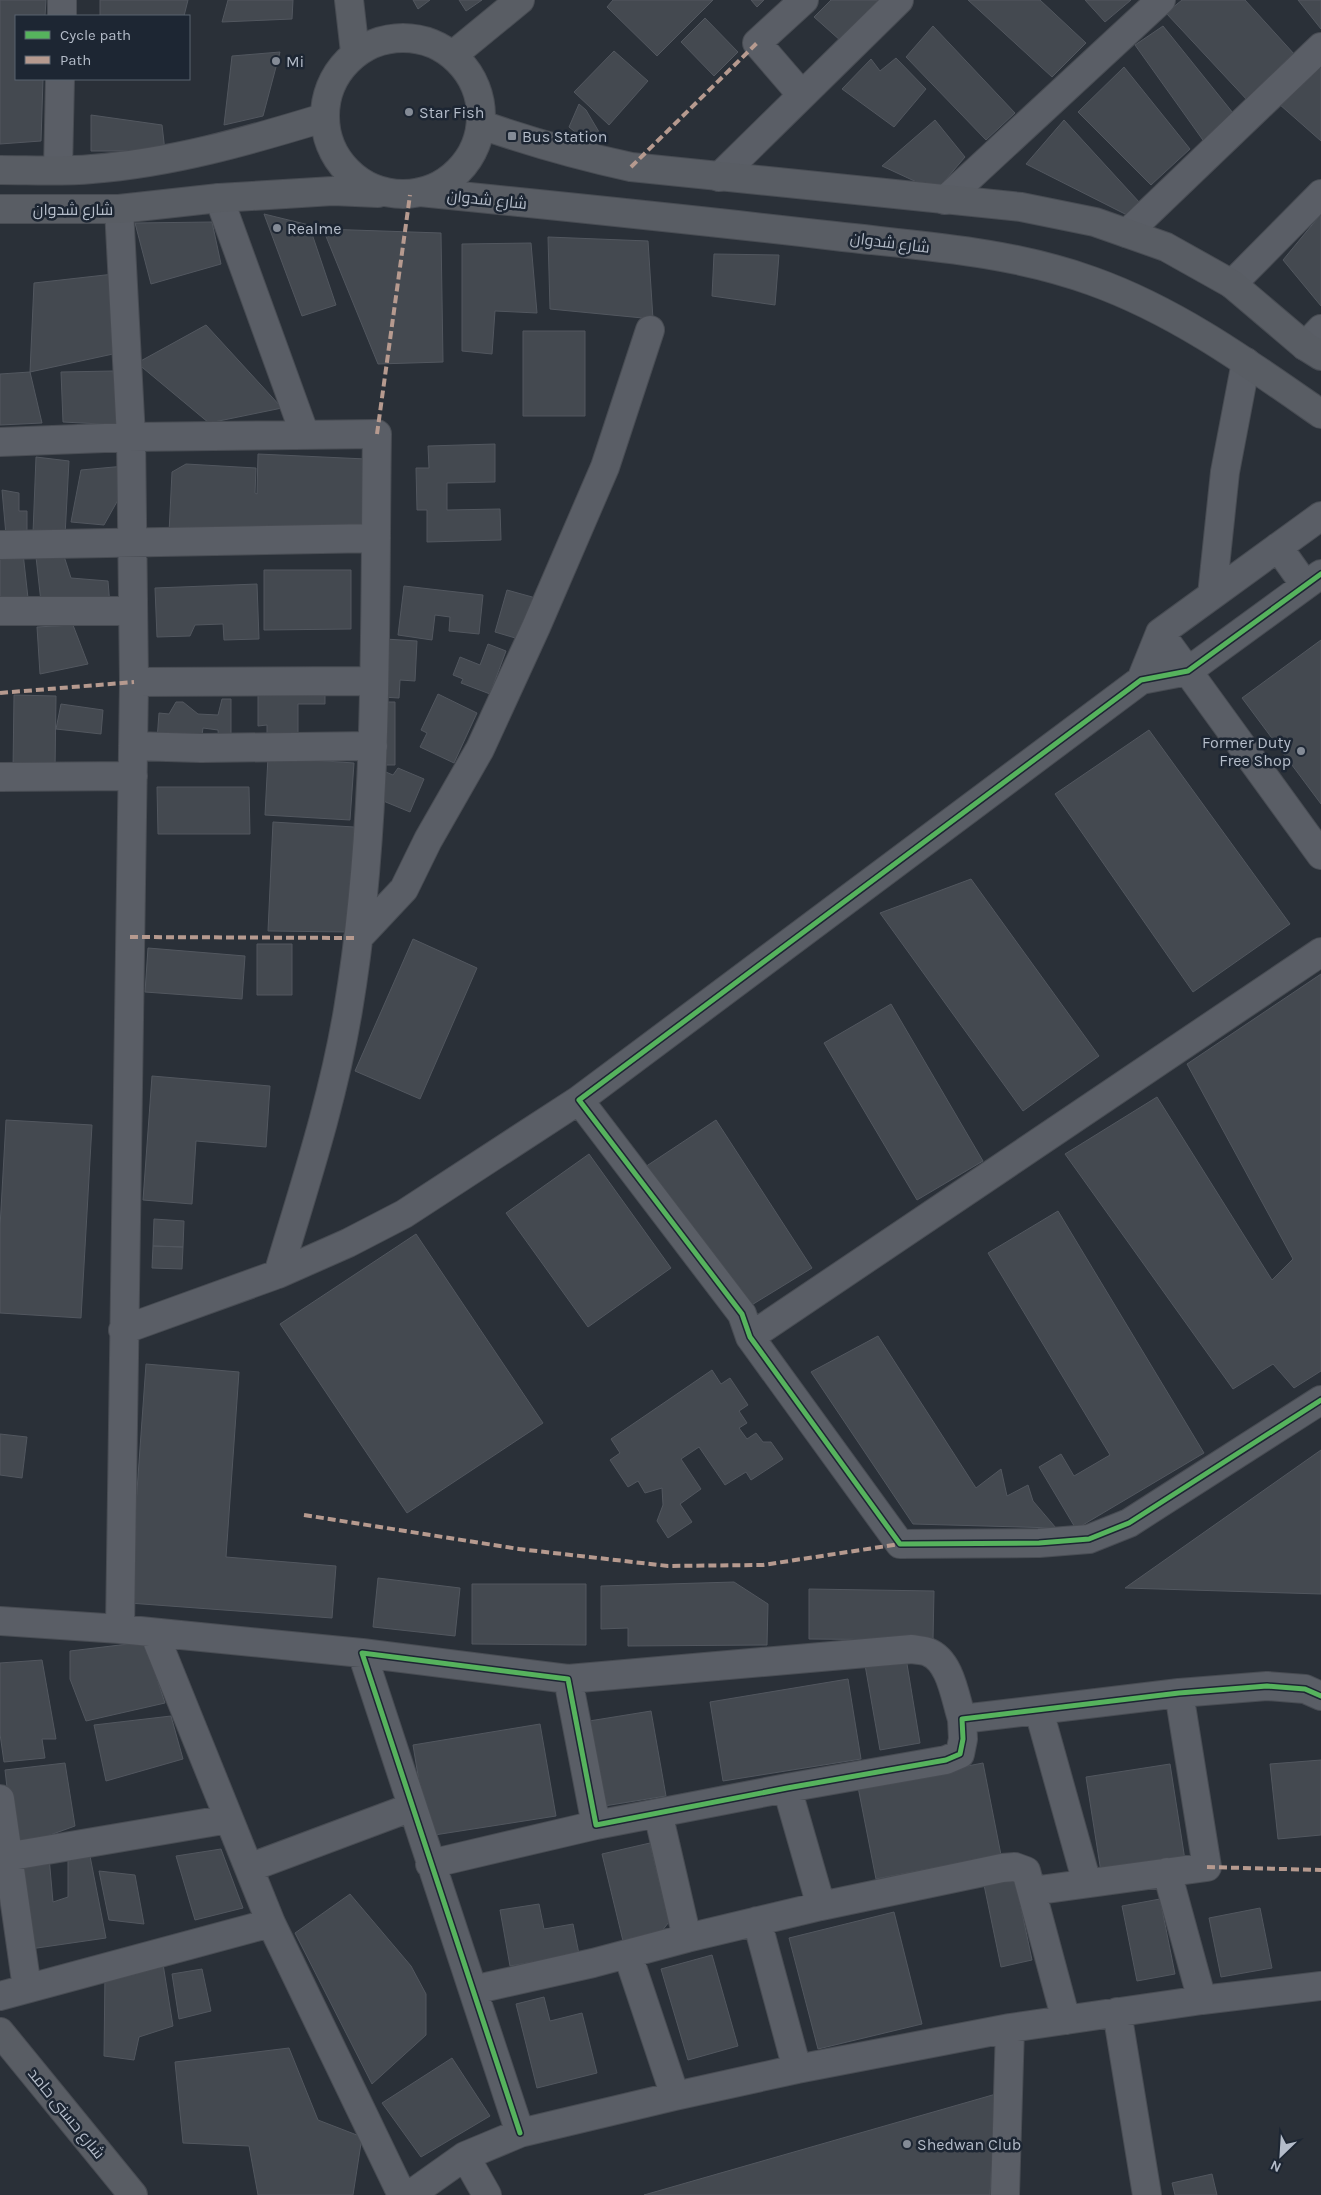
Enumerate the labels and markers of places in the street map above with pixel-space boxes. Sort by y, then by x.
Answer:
place label: Mi [286,52,304,71]
marker: Mi [270,55,282,67]
place label: Star Fish [419,103,484,122]
marker: Star Fish [403,106,415,118]
place label: Bus Station [522,127,608,146]
marker: Bus Station [506,130,518,142]
place label: Realme [287,219,342,238]
marker: Realme [271,222,283,234]
place label: Former Duty Free Shop [1202,733,1292,770]
marker: Former Duty Free Shop [1295,745,1307,757]
place label: Shedwan Club [917,2135,1021,2154]
marker: Shedwan Club [901,2138,913,2150]

